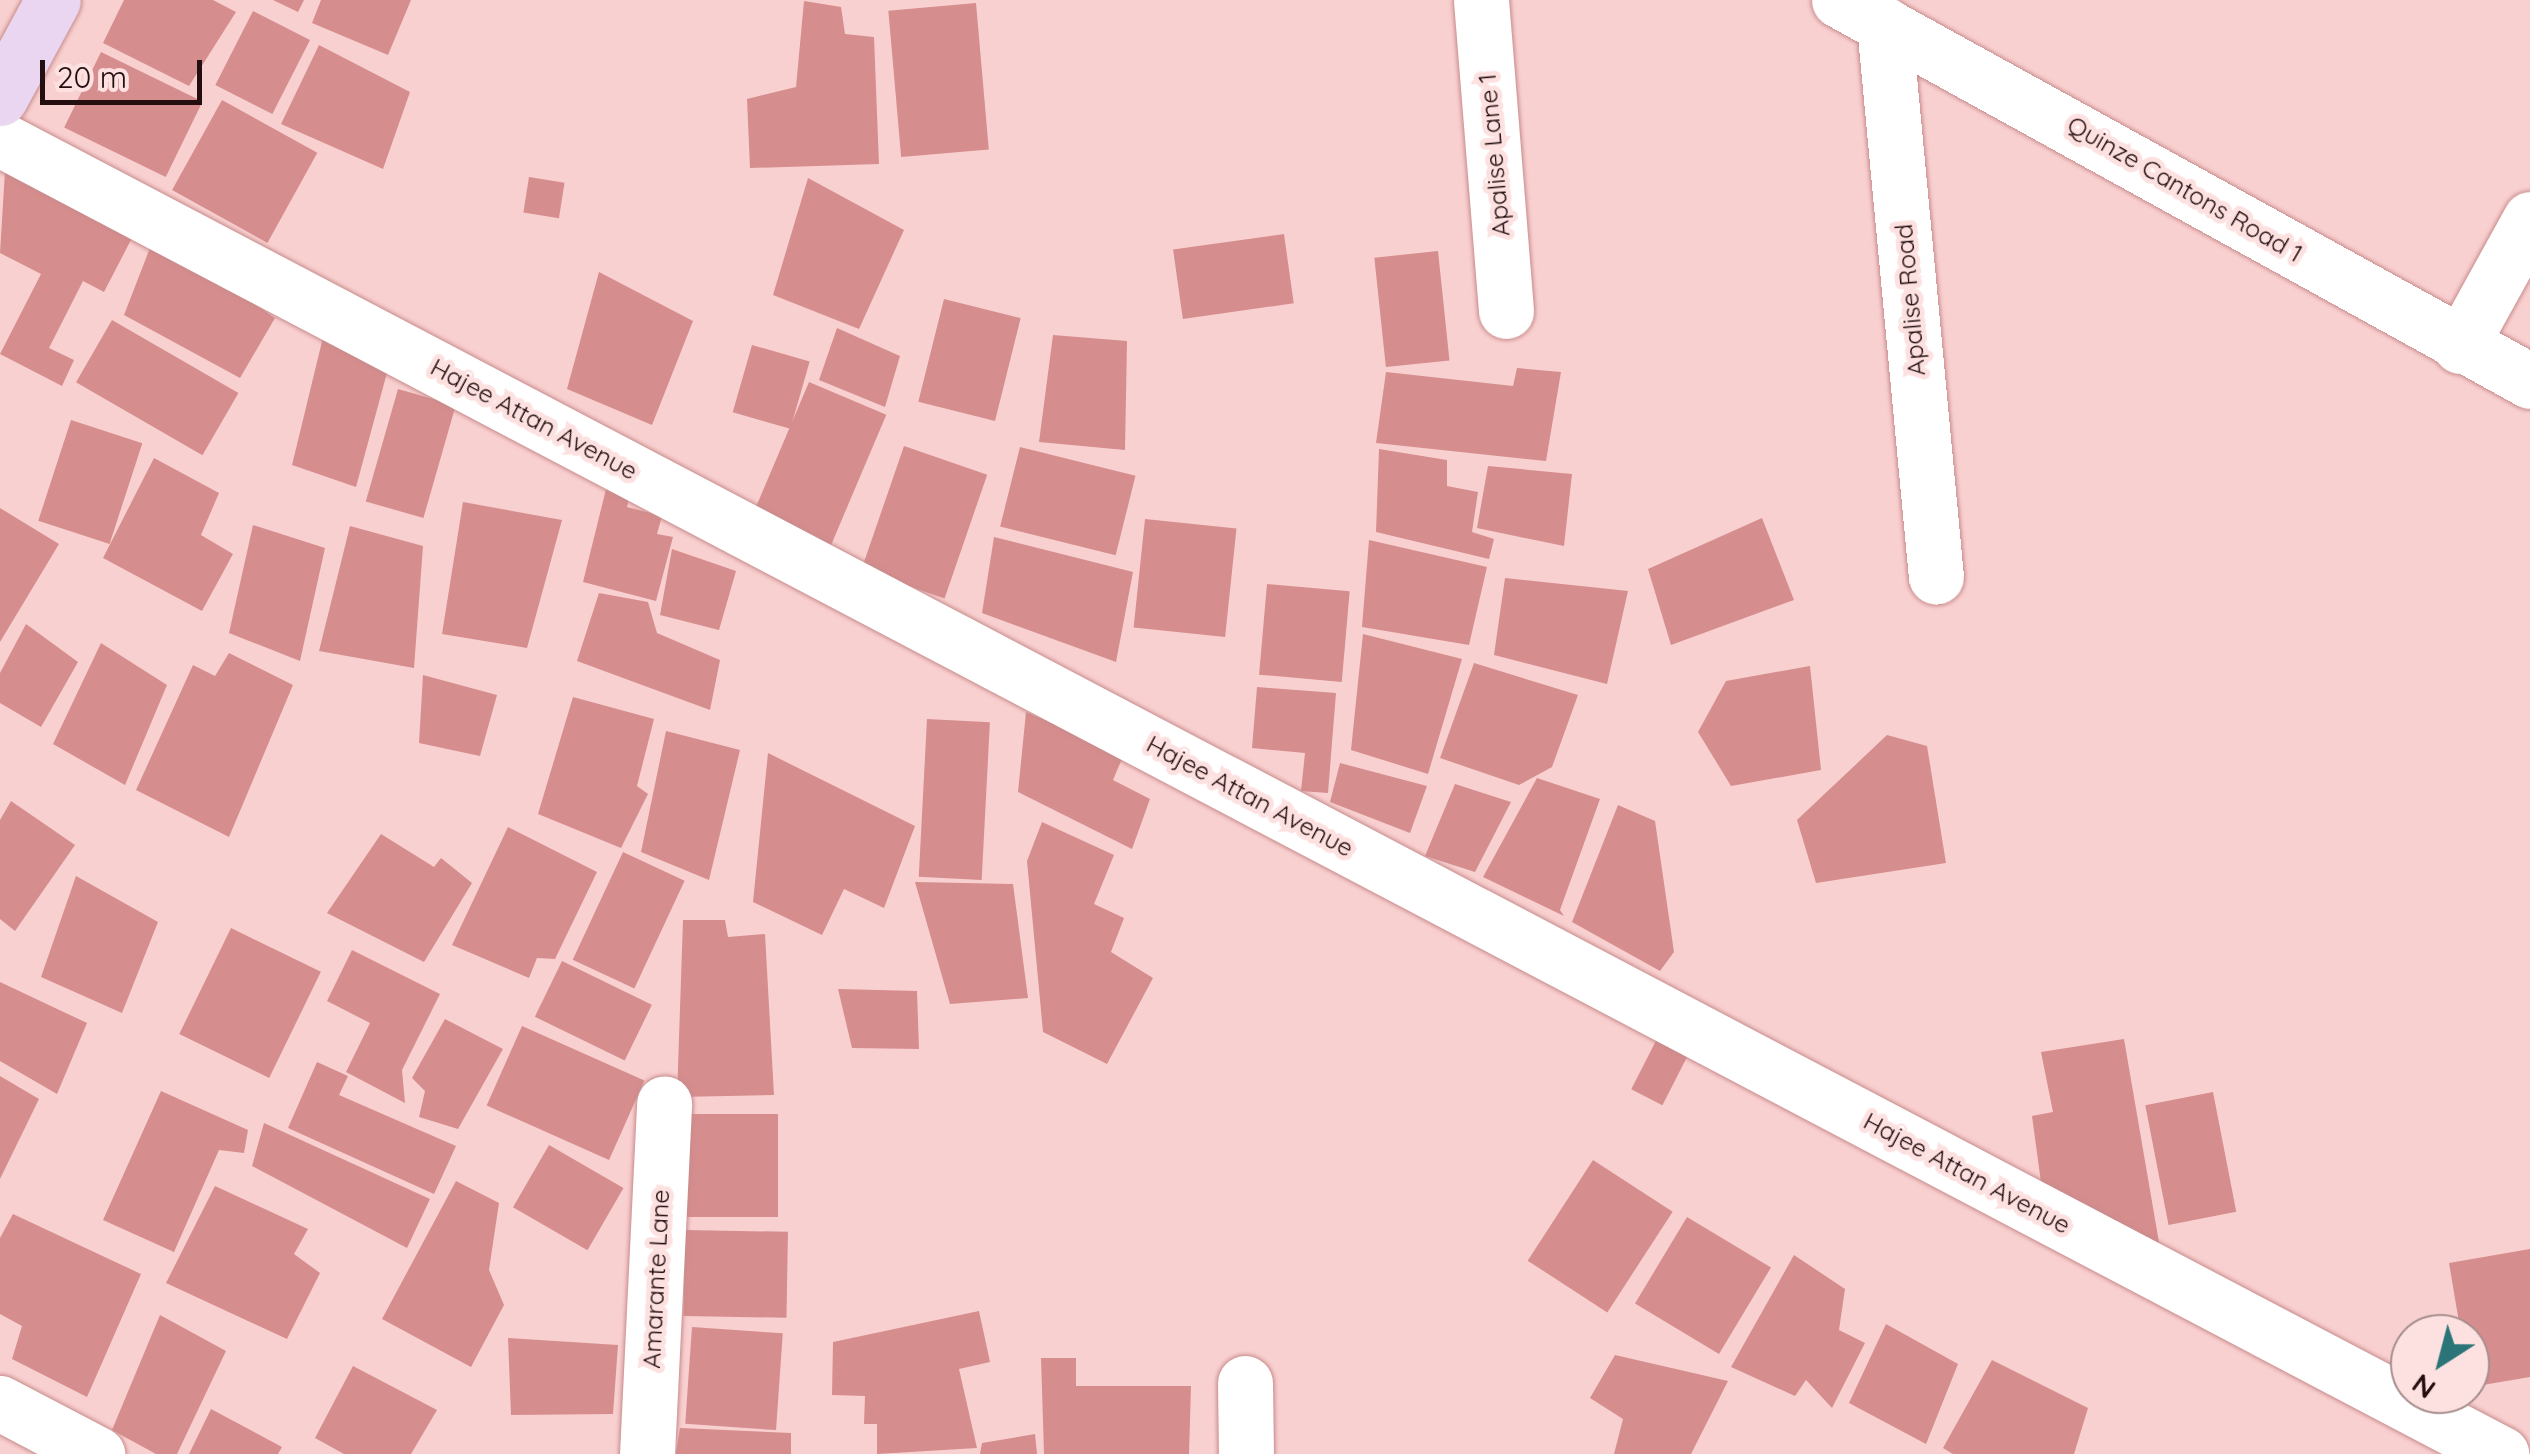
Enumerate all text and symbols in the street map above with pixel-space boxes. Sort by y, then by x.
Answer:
scale bar [45,40,208,102]
text: 20 m [57,58,127,96]
street label: Apalise Lane 1 [1472,72,1516,238]
street label: Quinze Cantons Road 1 [2062,109,2308,269]
street label: Apalise Road [1888,223,1932,377]
street label: Hajee Attan Avenue [425,352,643,486]
street label: Hajee Attan Avenue [1141,729,1359,863]
street label: Hajee Attan Avenue [1858,1106,2076,1240]
street label: Amarante Lane [636,1189,676,1369]
north arrow [2390,1314,2490,1414]
text: N [2405,1367,2442,1407]

